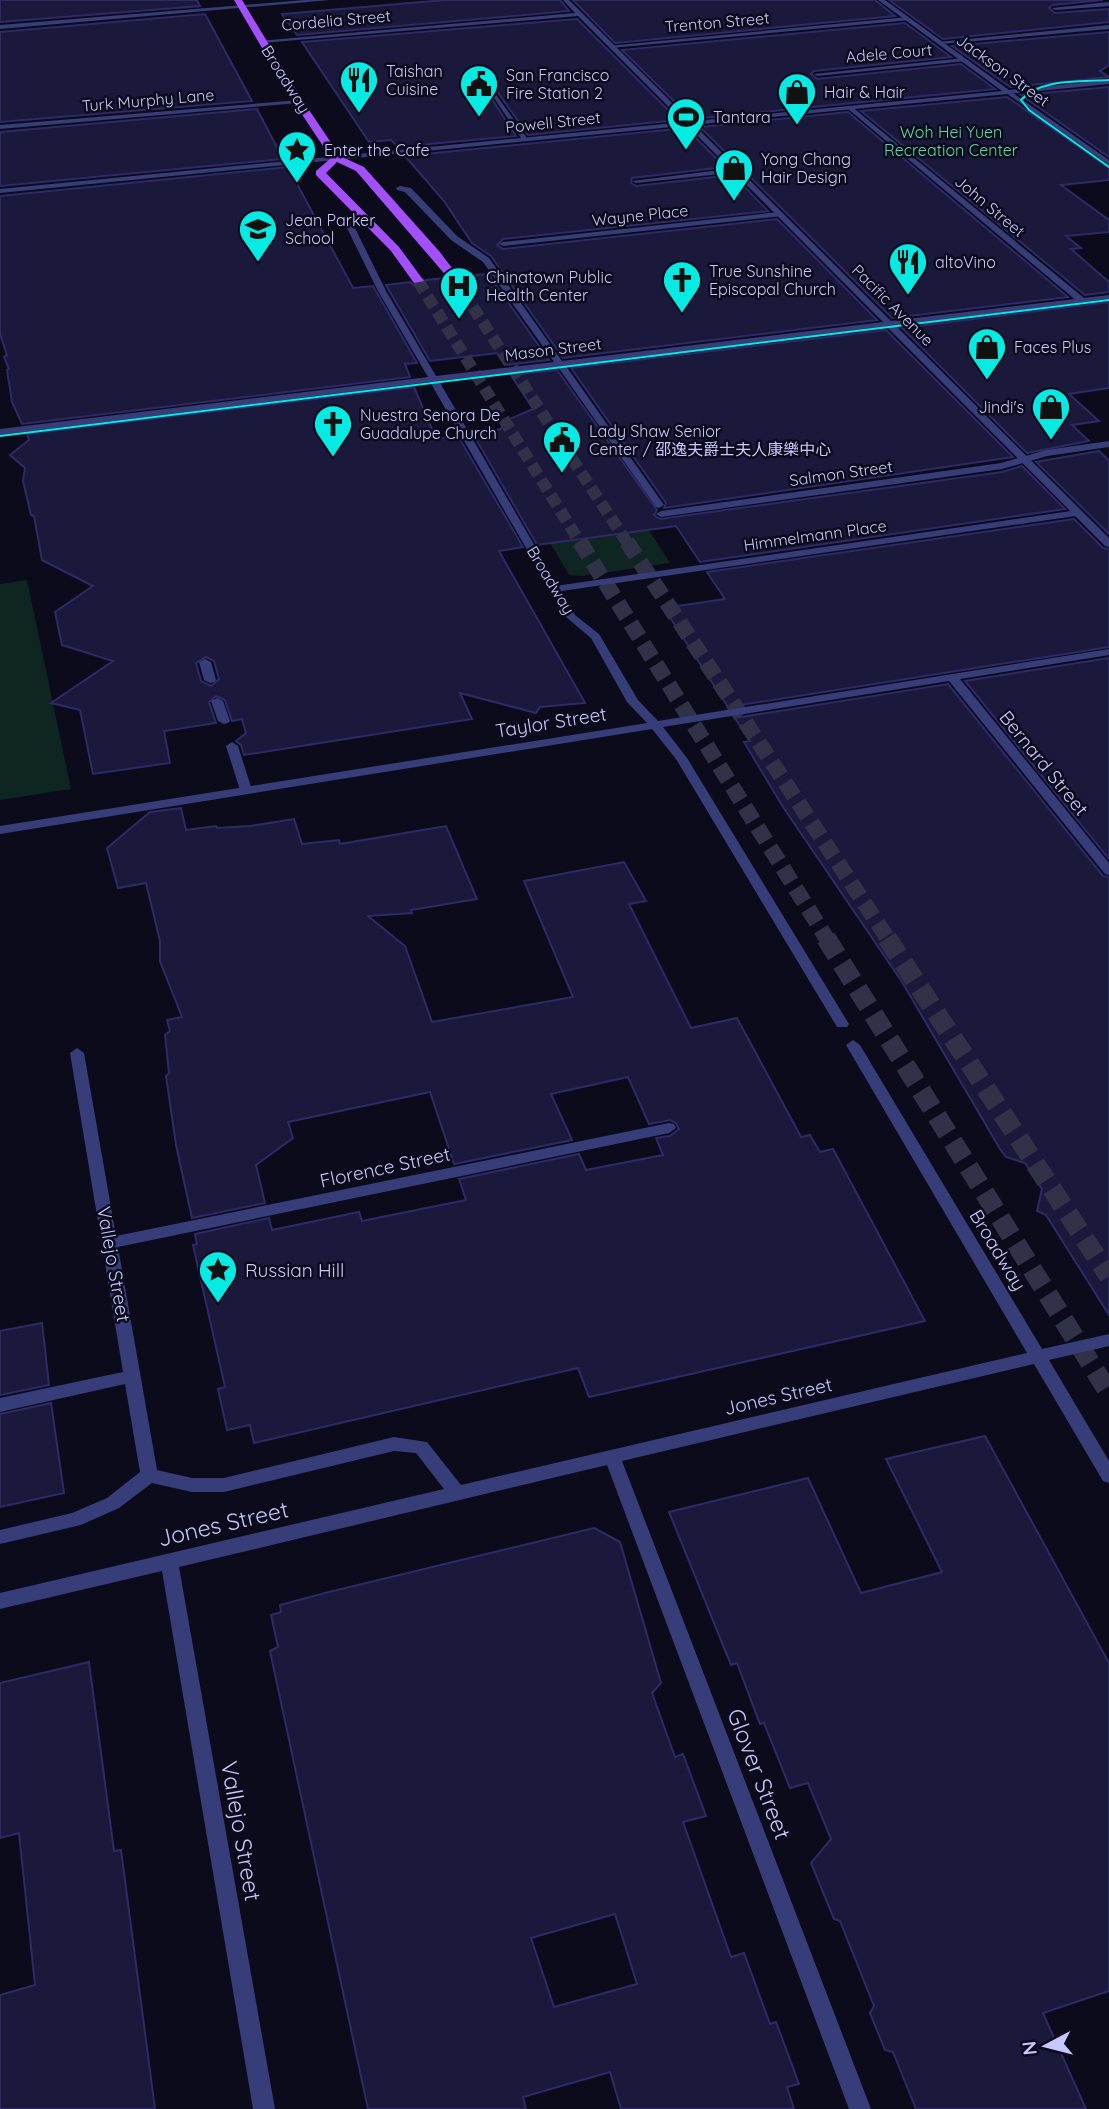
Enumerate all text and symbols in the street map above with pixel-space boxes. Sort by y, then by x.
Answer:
street label: Cordelia Street [281,5,391,35]
street label: Trenton Street [664,7,770,37]
street label: Jackson Street [953,30,1053,110]
street label: Adele Court [845,39,933,67]
street label: Broadway [257,41,315,117]
restaurant icon: Taishan Cuisine [338,59,380,114]
place label: Taishan Cuisine [386,61,443,99]
public building icon: San Francisco Fire Station 2 [458,63,500,118]
place label: San Francisco Fire Station 2 [506,65,609,103]
shop icon: Hair & Hair [776,71,818,126]
place label: Hair & Hair [824,82,905,102]
street label: Turk Murphy Lane [81,84,215,116]
sports icon: Tantara [665,96,707,151]
street label: Powell Street [504,107,602,137]
place label: Tantara [713,107,771,127]
park label: Woh Hei Yuen Recreation Center [884,122,1018,160]
place icon: Enter the Cafe [276,129,318,184]
place label: Enter the Cafe [324,140,430,160]
shop icon: Yong Chang Hair Design [713,147,755,202]
place label: Yong Chang Hair Design [761,149,851,187]
street label: John Street [951,171,1029,241]
street label: Wayne Place [591,200,689,230]
school or university icon: Jean Parker School [237,208,279,263]
place label: Jean Parker School [285,210,375,248]
restaurant icon: altoVino [887,241,929,296]
place label: altoVino [935,252,996,272]
church icon: True Sunshine Episcopal Church [661,259,703,314]
street label: Pacific Avenue [848,260,938,350]
place label: True Sunshine Episcopal Church [709,261,836,299]
hospital icon: Chinatown Public Health Center [438,265,480,320]
place label: Chinatown Public Health Center [486,267,612,305]
shop icon: Faces Plus [966,326,1008,381]
street label: Mason Street [503,333,603,365]
place label: Faces Plus [1014,337,1091,357]
shop icon: Jindi's [1030,386,1072,441]
place label: Jindi's [978,397,1024,417]
church icon: Nuestra Senora De Guadalupe Church [312,403,354,458]
place label: Nuestra Senora De Guadalupe Church [360,405,500,443]
public building icon: Lady Shaw Senior Center / 邵逸夫爵士夫人康樂中心 [541,419,583,474]
place label: Lady Shaw Senior Center / 邵逸夫爵士夫人康樂中心 [589,421,831,459]
street label: Salmon Street [788,456,894,490]
street label: Himmelmann Place [742,515,888,555]
street label: Broadway [523,542,579,618]
street label: Taylor Street [494,701,608,743]
street label: Bernard Street [994,706,1094,820]
street label: Florence Street [318,1141,452,1193]
street label: Vallejo Street [92,1204,136,1324]
street label: Broadway [964,1205,1032,1295]
place icon: Russian Hill [197,1249,239,1304]
place label: Russian Hill [245,1258,344,1282]
street label: Jones Street [722,1372,834,1420]
street label: Jones Street [155,1494,291,1553]
street label: Glover Street [721,1704,798,1844]
street label: Vallejo Street [215,1759,268,1903]
north arrow [1011,2011,1081,2081]
text: N [1016,2040,1042,2056]

